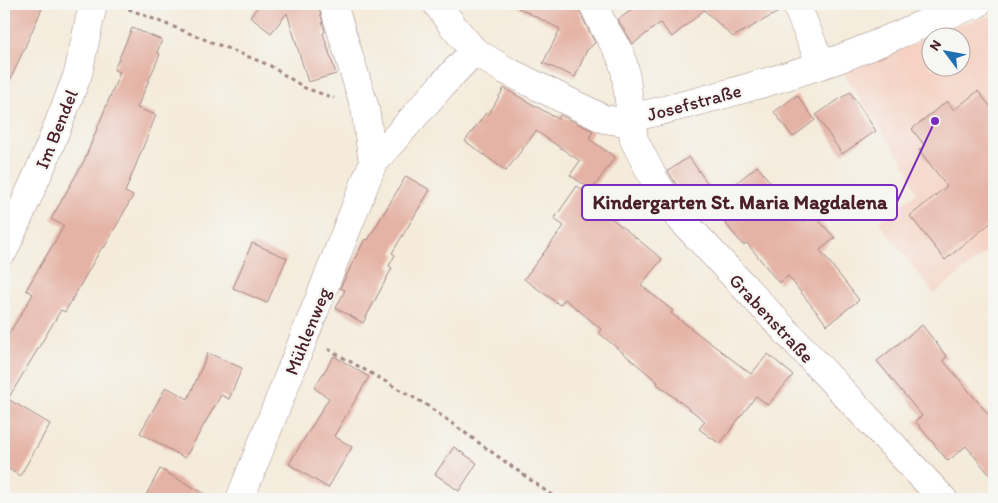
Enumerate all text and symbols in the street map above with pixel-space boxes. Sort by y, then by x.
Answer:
north arrow [920,28,970,78]
text: N [926,37,945,54]
street label: Josefstraße [644,79,744,126]
street label: Im Bendel [30,86,83,172]
callout: Kindergarten St. Maria Magdalena [582,185,897,220]
text: Kindergarten St. Maria Magdalena [593,190,888,215]
street label: Grabenstraße [724,269,819,368]
street label: Mühlenweg [279,284,336,378]

